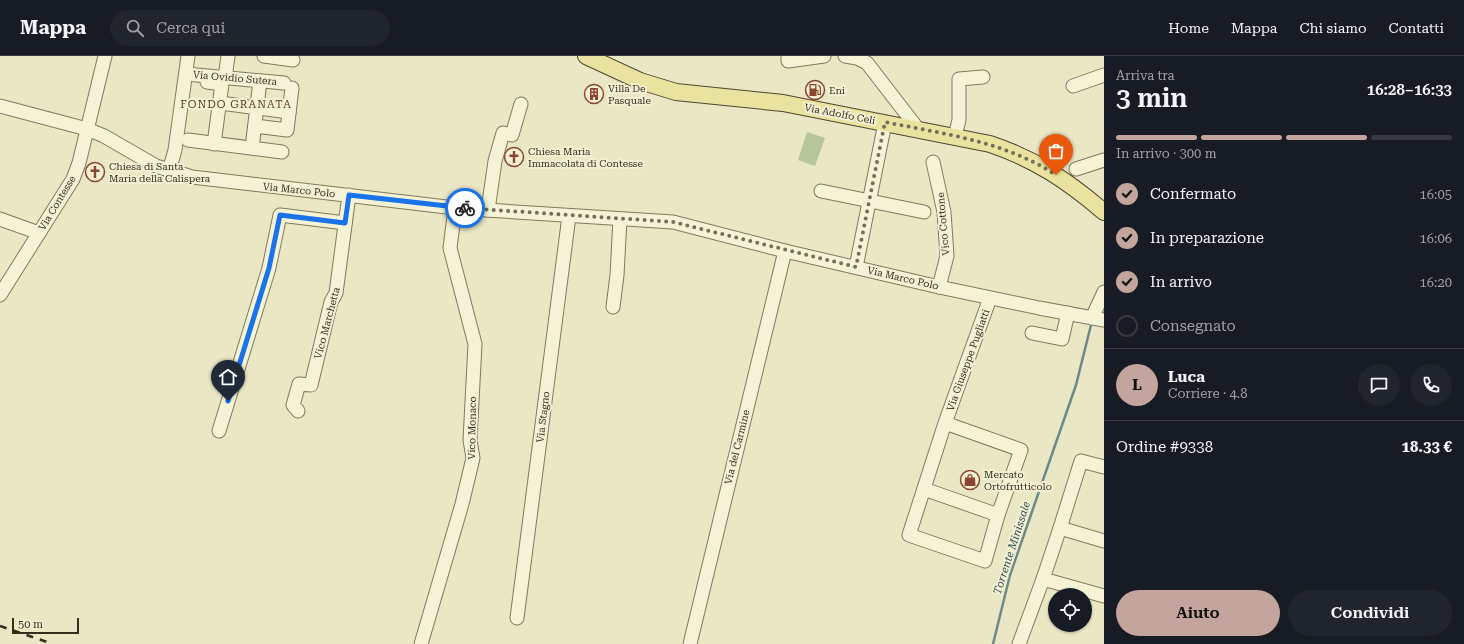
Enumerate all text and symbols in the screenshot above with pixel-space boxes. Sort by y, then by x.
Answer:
search box [110,10,390,46]
text: Mappa [20,16,86,39]
icon: search [124,17,146,39]
text: Cerca qui [156,19,225,37]
text: Home [1168,20,1209,36]
text: Mappa [1231,20,1277,36]
text: Chi siamo [1299,20,1367,36]
text: Contatti [1389,20,1444,36]
text: Arriva tra [1116,68,1175,83]
street label: Via Ovidio Sutera [192,69,278,87]
fuel station icon: Eni [804,79,826,101]
text: 16:28–16:33 [1367,81,1452,99]
building icon: Villa De Pasquale [583,83,605,105]
place label: Villa De Pasquale [608,83,651,106]
text: 3 min [1116,83,1188,113]
place label: Eni [829,85,845,96]
district label: FONDO GRANATA [180,98,292,111]
street label: Via Adolfo Celi [804,102,876,126]
pin [1039,134,1073,175]
icon: bag [1045,140,1067,162]
church icon: Chiesa Maria Immacolata di Contesse [503,146,525,168]
place label: Chiesa Maria Immacolata di Contesse [528,146,644,169]
text: In arrivo · 300 m [1116,146,1217,161]
church icon: Chiesa di Santa Maria della Calispera [84,161,106,183]
place label: Chiesa di Santa Maria della Calispera [109,161,211,184]
street label: Via Contesse [36,173,78,232]
street label: Via Marco Polo [262,181,336,199]
icon: check [1116,183,1138,205]
text: Confermato [1150,185,1236,203]
text: 16:05 [1420,187,1452,202]
courier [445,188,485,228]
street label: Vico Cottone [935,191,951,256]
icon: bike [454,197,476,219]
icon: check [1116,227,1138,249]
text: In preparazione [1150,229,1264,247]
text: 16:06 [1420,231,1452,246]
street label: Via Marco Polo [866,264,940,292]
icon: check [1116,271,1138,293]
text: In arrivo [1150,273,1212,291]
text: 16:20 [1420,275,1452,290]
street label: Vico Marchetta [312,285,342,360]
street label: Via Giuseppe Pugliatti [944,308,992,412]
text: Consegnato [1150,317,1236,335]
pin [211,360,245,401]
button: chat [1358,364,1400,406]
button: phone [1410,364,1452,406]
icon: home [217,366,239,388]
text: Luca [1168,368,1205,386]
text: L [1132,376,1142,394]
text: Corriere · 4.8 [1168,386,1247,401]
street label: Via Stagno [534,391,552,443]
street label: Vico Monaco [466,396,478,460]
street label: Via del Carmine [722,408,752,485]
text: Ordine #9338 [1116,438,1213,456]
text: 18.33 € [1401,438,1452,456]
shop icon: Mercato Ortofrutticolo [959,469,981,491]
place label: Mercato Ortofrutticolo [984,469,1052,492]
water label: Torrente Minissale [991,499,1033,596]
map controls [1048,588,1092,632]
button: locate [1048,588,1092,632]
button: Aiuto [1116,590,1280,636]
button: Condividi [1288,590,1452,636]
scale bar [12,616,79,635]
text: 50 m [18,618,43,631]

